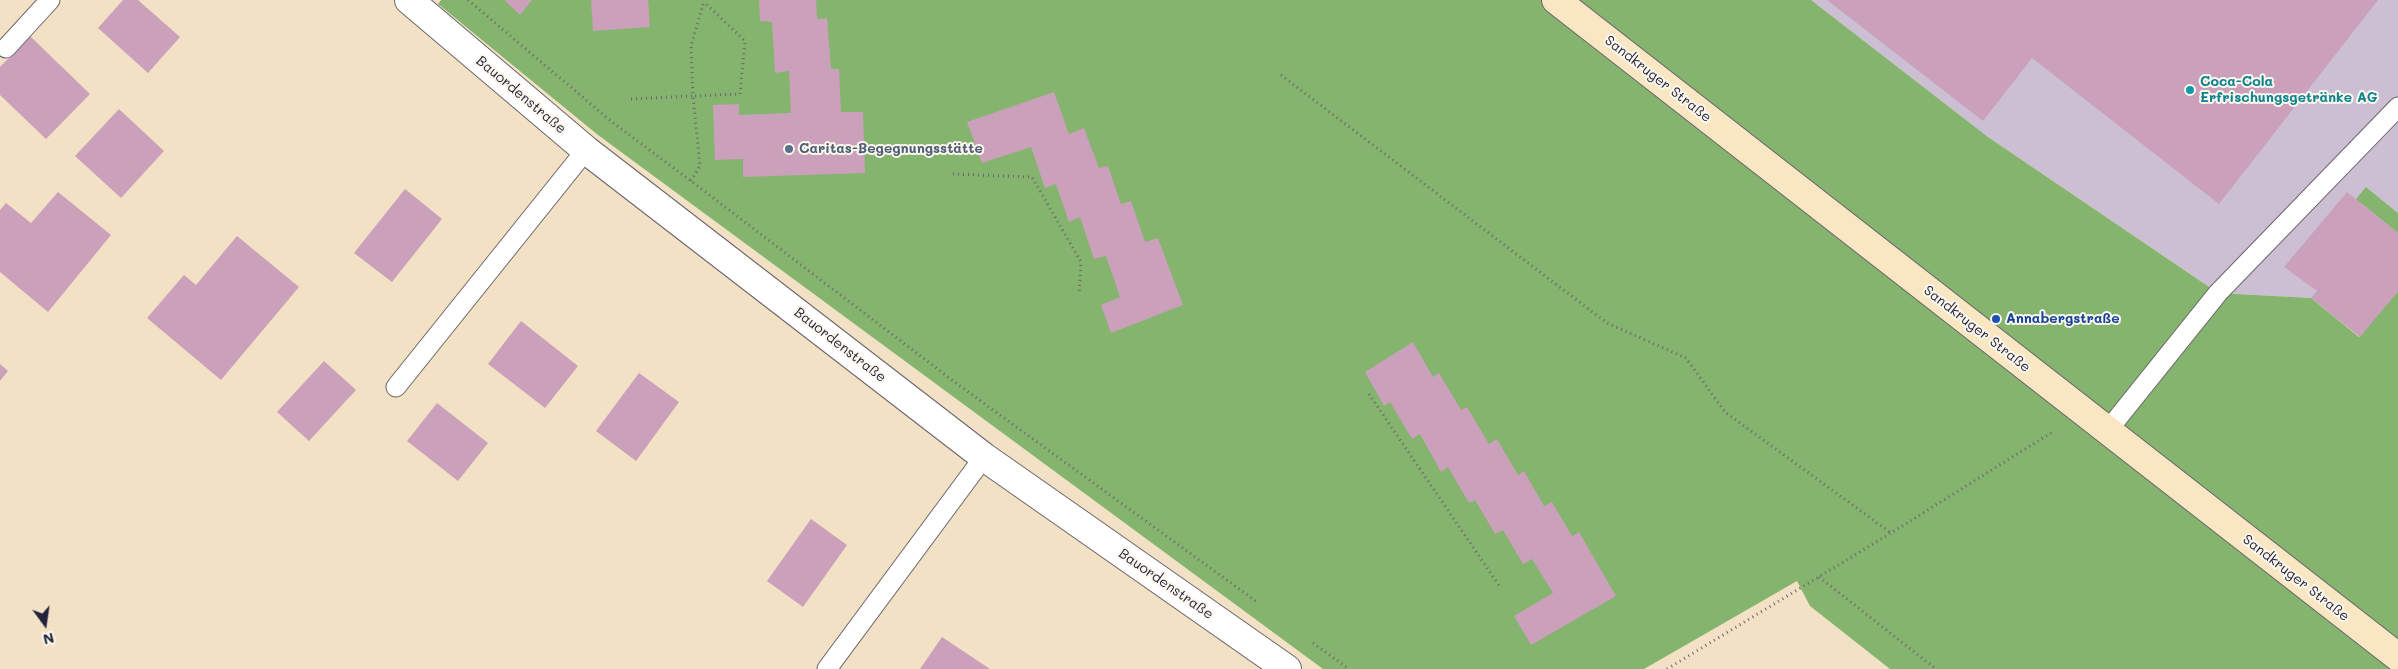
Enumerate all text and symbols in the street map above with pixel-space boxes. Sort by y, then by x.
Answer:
street label: Sandkruger Straße [1601,32,1715,126]
street label: Bauordenstraße [473,53,569,137]
place label: Coca-Cola Erfrischungsgetränke AG [2200,74,2378,106]
marker: Coca-Cola Erfrischungsgetränke AG [2184,84,2196,96]
place label: Caritas-Begegnungsstätte [799,141,983,157]
marker: Caritas-Begegnungsstätte [783,143,795,155]
street label: Sandkruger Straße [1920,282,2034,376]
street label: Bauordenstraße [791,304,889,386]
place label: Annabergstraße [2006,311,2120,327]
marker: Annabergstraße [1990,313,2002,325]
street label: Sandkruger Straße [2239,531,2353,625]
street label: Bauordenstraße [1115,545,1217,623]
north arrow [20,599,70,649]
text: N [41,629,56,650]

